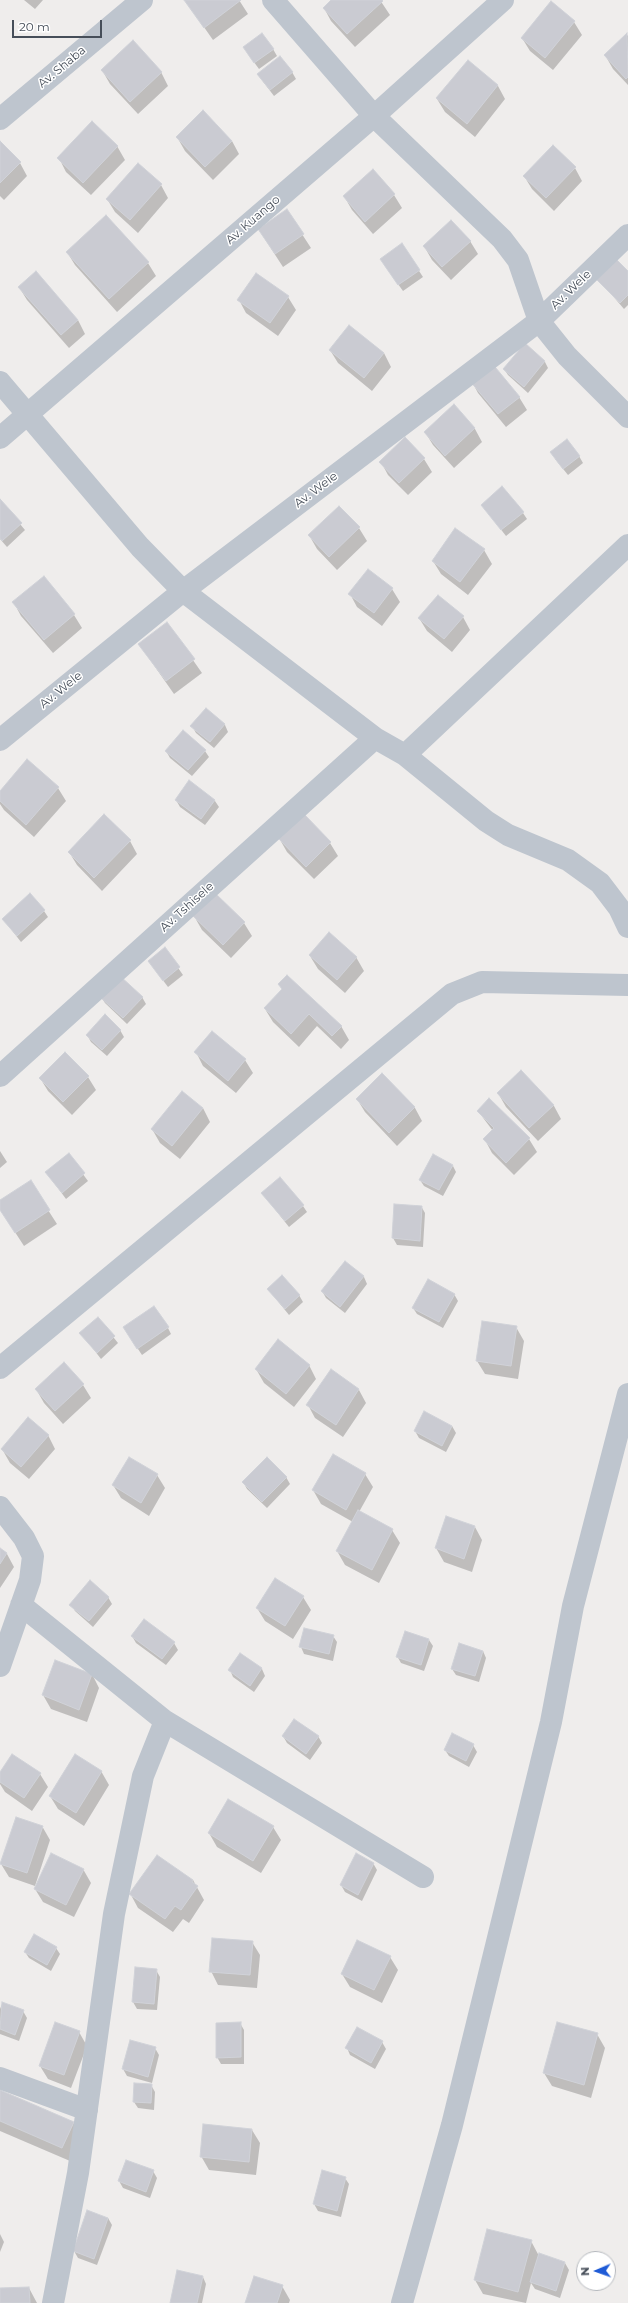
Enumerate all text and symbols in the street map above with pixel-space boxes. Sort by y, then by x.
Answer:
scale bar [14,12,104,38]
text: 20 m [19,19,50,34]
street label: Av. Shaba [35,43,89,91]
street label: Av. Kuango [223,192,283,248]
street label: Av. Wele [548,267,594,313]
street label: Av. Wele [292,469,340,511]
street label: Av. Wele [37,669,85,711]
street label: Av. Tshisele [157,879,217,935]
north arrow [576,2251,616,2291]
text: N [578,2267,592,2276]

